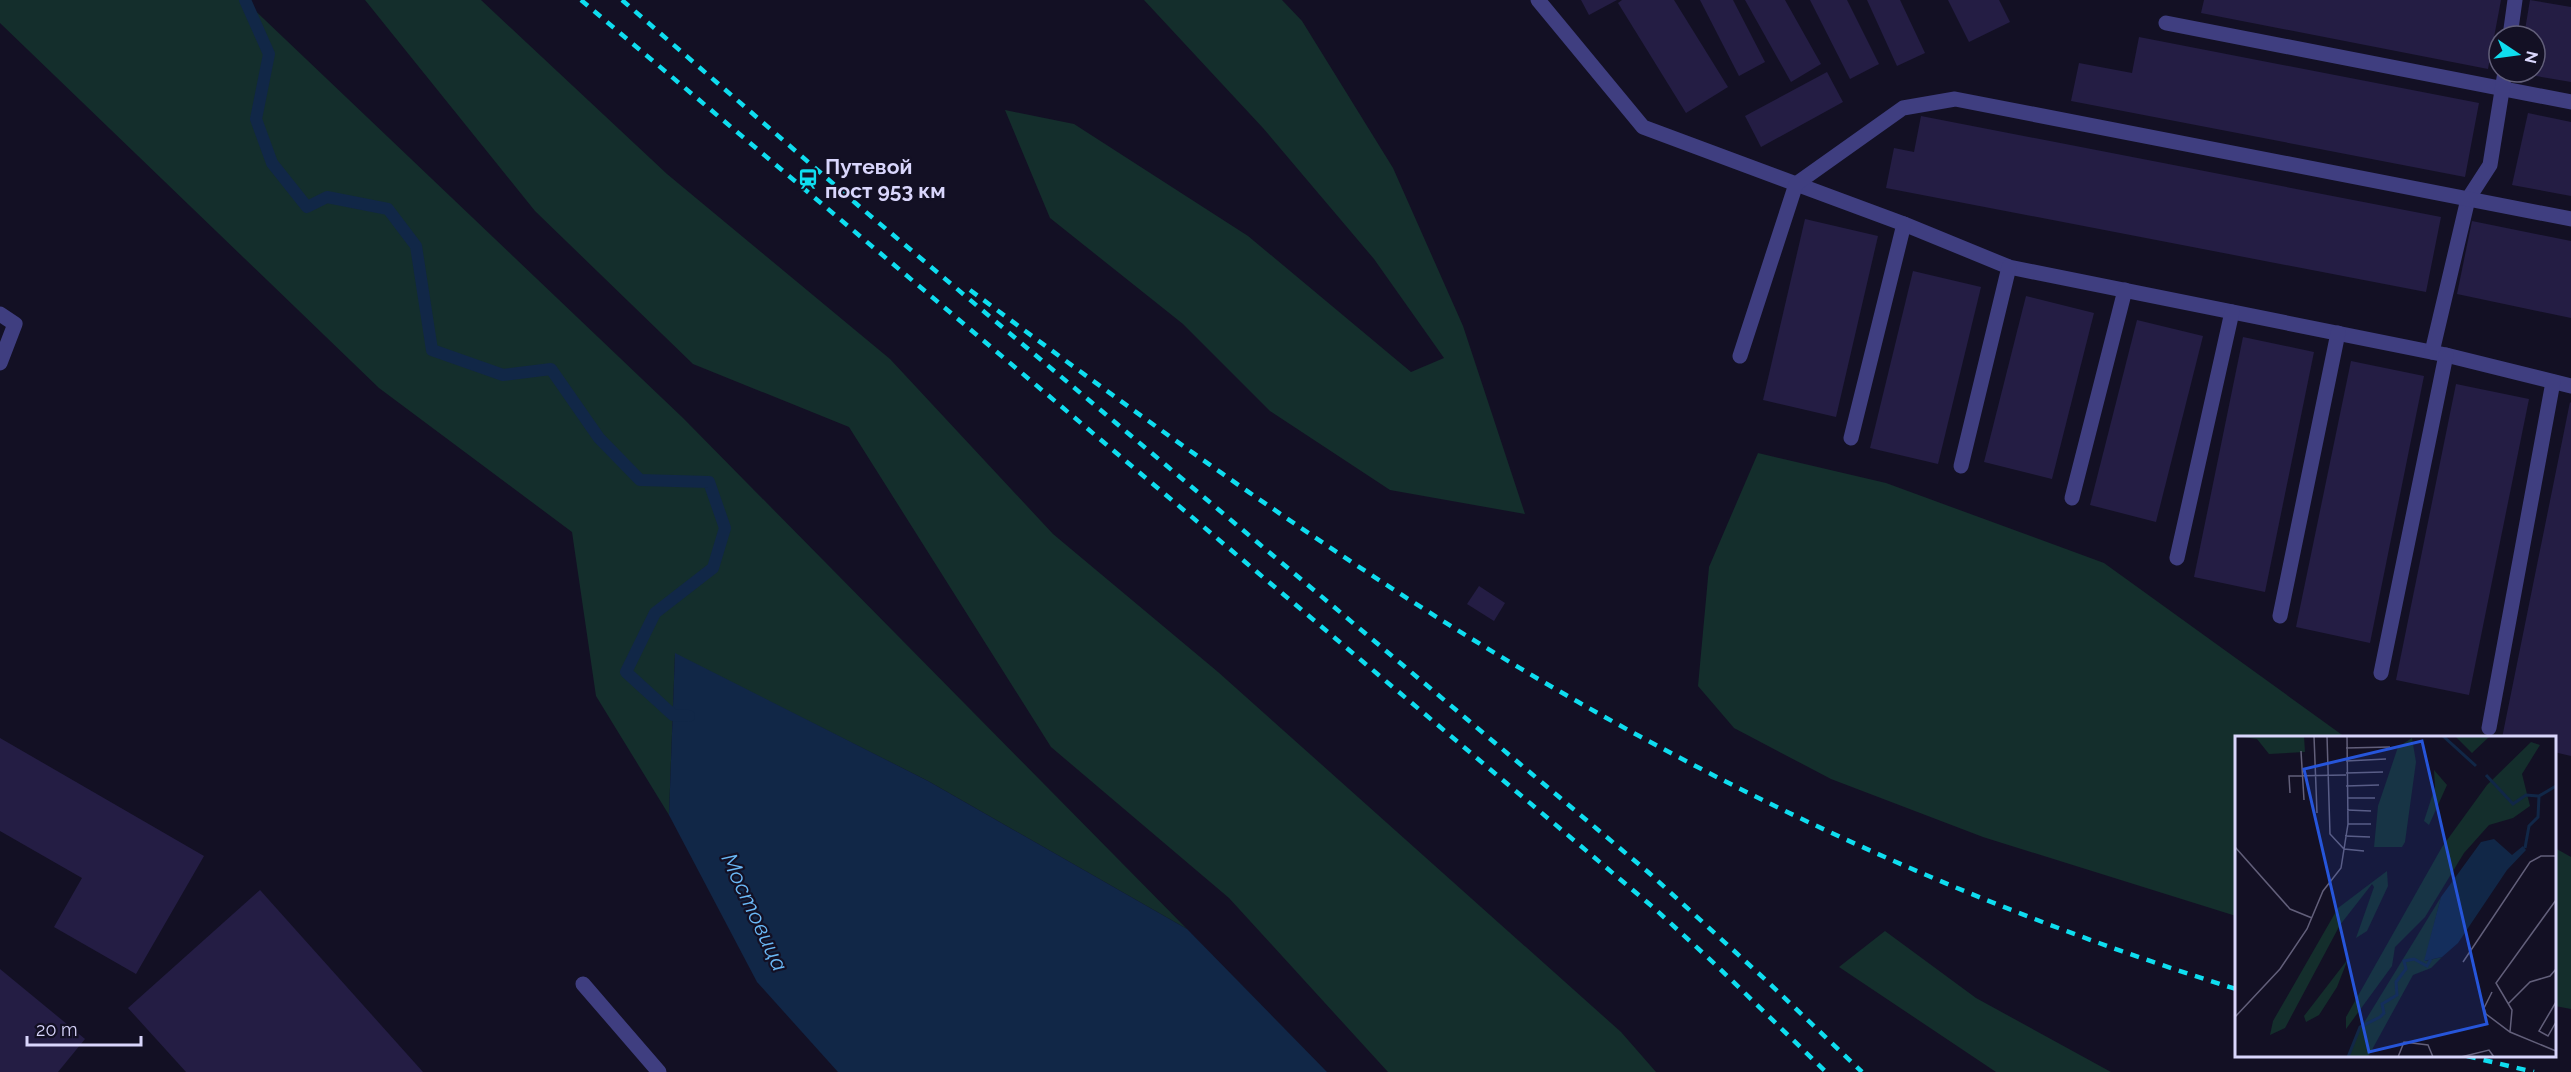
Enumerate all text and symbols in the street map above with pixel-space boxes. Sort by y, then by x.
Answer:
north arrow [2487,24,2547,84]
text: N [2520,49,2542,65]
place label: Путевой пост 953 км [825,154,946,203]
station icon: Путевой пост 953 км [796,167,820,191]
inset map [2235,736,2556,1057]
water label: Мостовица [716,849,794,975]
scale bar [27,1009,141,1047]
text: 20 m [36,1019,78,1040]

